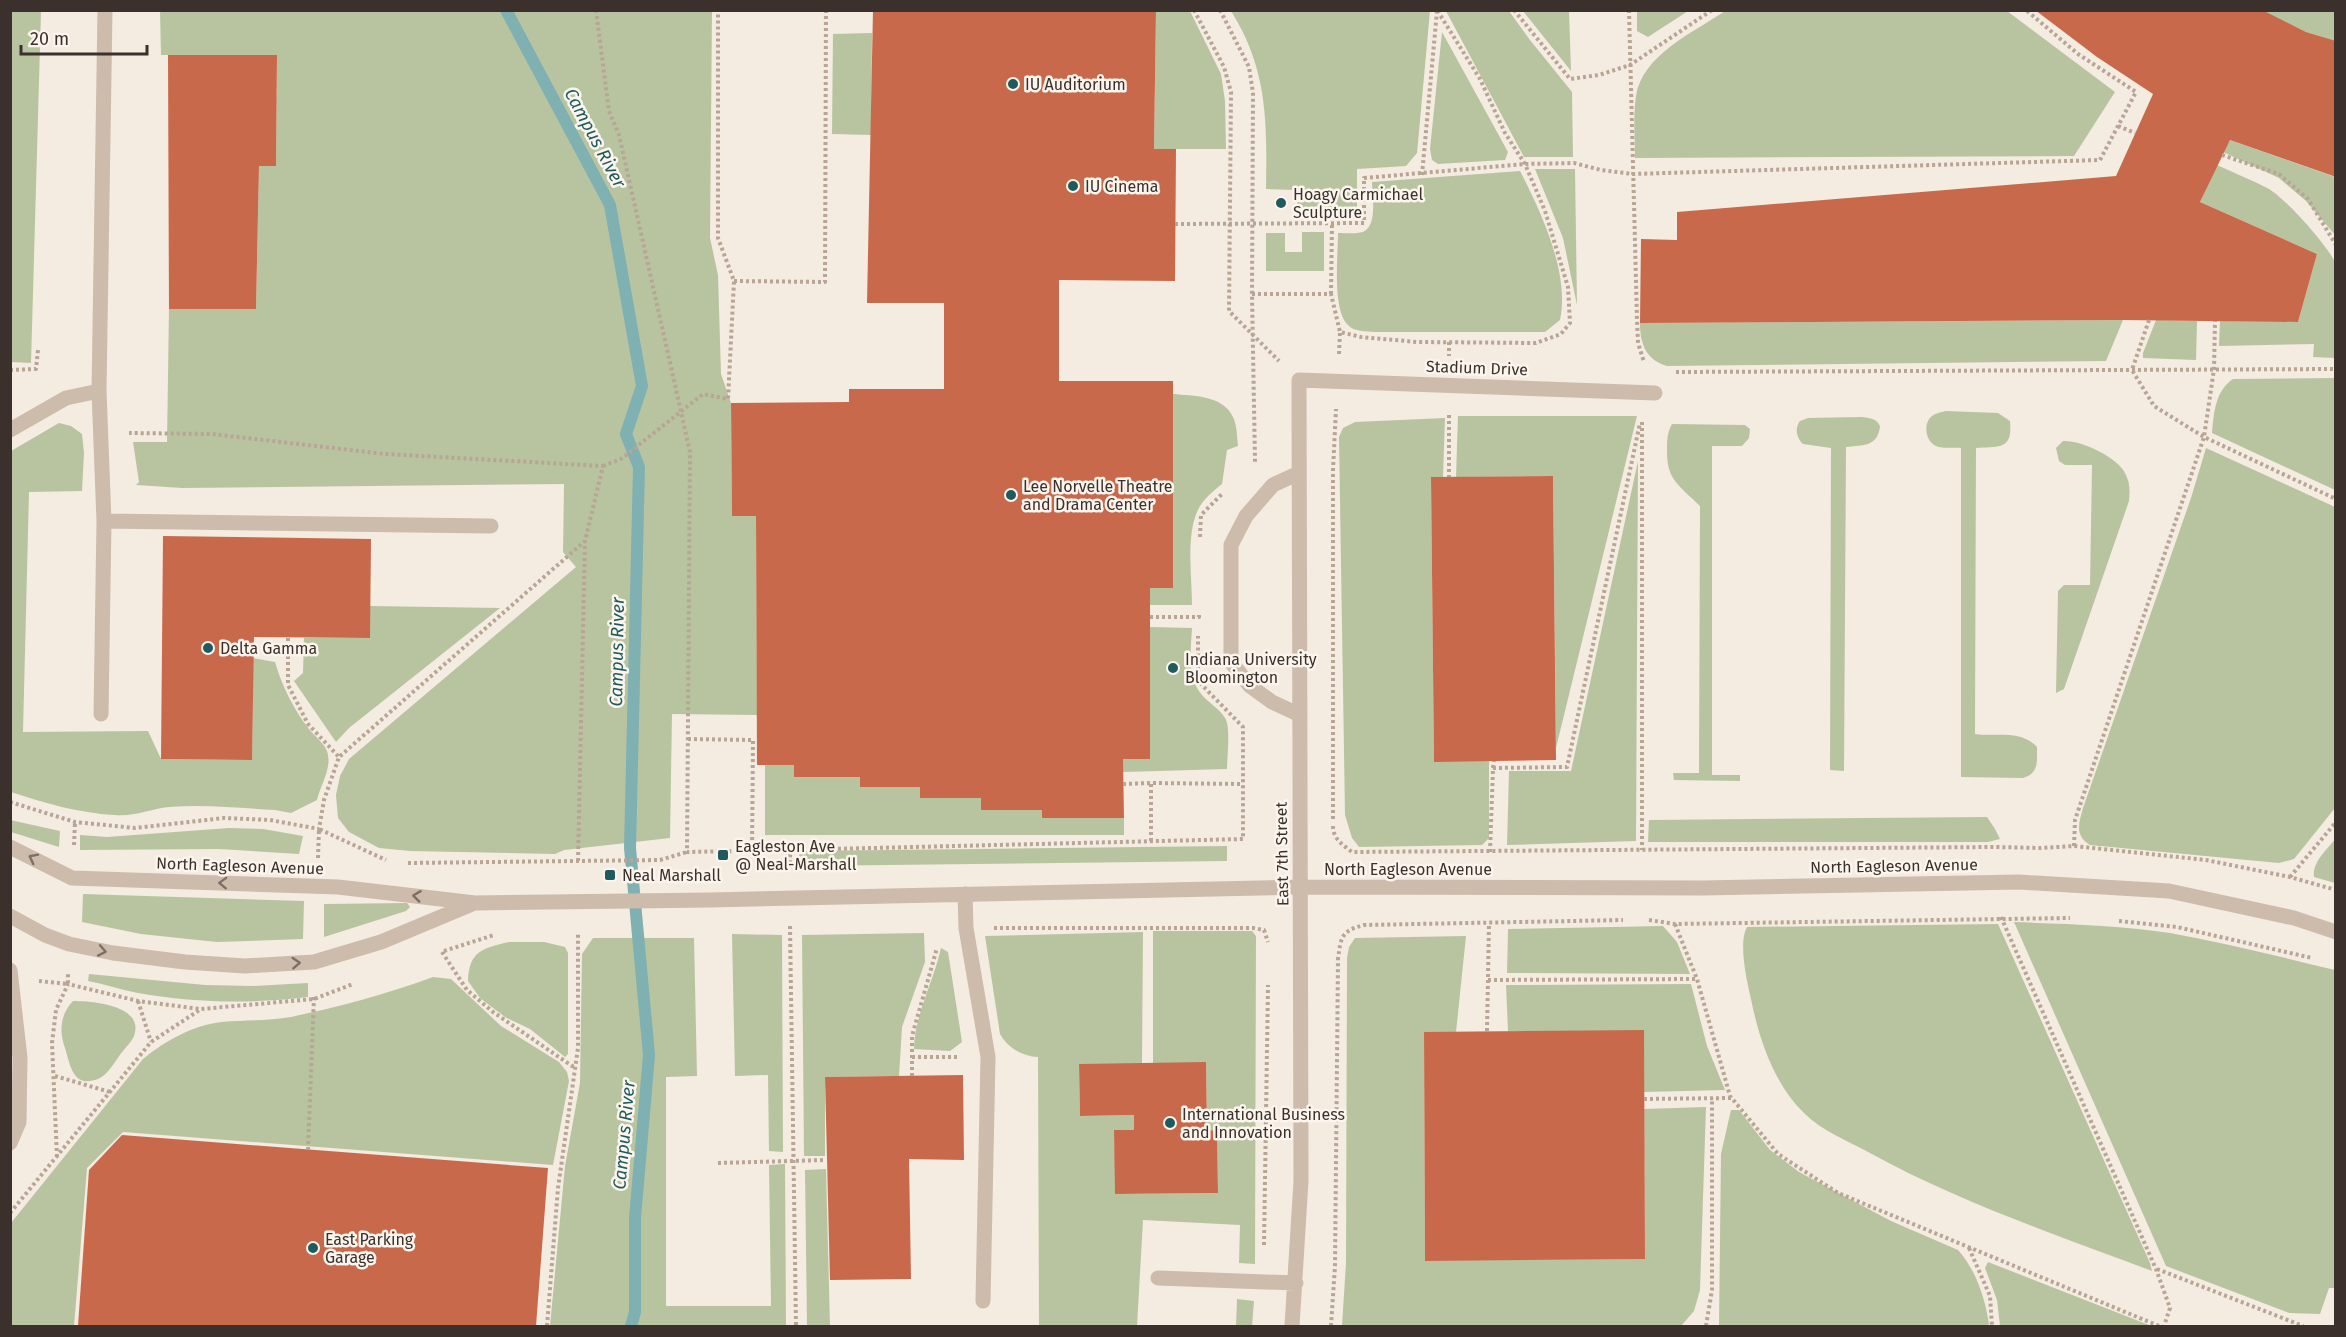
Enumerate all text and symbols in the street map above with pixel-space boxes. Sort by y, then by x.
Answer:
scale bar [21,18,147,56]
text: 20 m [30,28,69,50]
place label: IU Auditorium [1025,75,1126,94]
marker: IU Auditorium [1006,77,1020,91]
water label: Campus River [560,84,631,193]
place label: IU Cinema [1085,177,1159,196]
marker: IU Cinema [1066,179,1080,193]
place label: Hoagy Carmichael Sculpture [1293,185,1423,222]
marker: Hoagy Carmichael Sculpture [1274,196,1288,210]
street label: Stadium Drive [1426,357,1528,379]
place label: Lee Norvelle Theatre and Drama Center [1023,477,1173,514]
marker: Lee Norvelle Theatre and Drama Center [1004,488,1018,502]
water label: Campus River [605,596,629,707]
place label: Delta Gamma [220,639,317,658]
marker: Delta Gamma [201,641,215,655]
place label: Indiana University Bloomington [1185,650,1317,687]
marker: Indiana University Bloomington [1166,661,1180,675]
street label: East 7th Street [1272,801,1292,906]
place label: Eagleston Ave @ Neal-Marshall [735,837,857,874]
marker: Eagleston Ave @ Neal-Marshall [716,848,730,862]
one-way arrow [28,854,39,866]
street label: North Eagleson Avenue [156,854,324,878]
street label: North Eagleson Avenue [1810,855,1978,877]
street label: North Eagleson Avenue [1324,860,1492,879]
place label: Neal Marshall [622,866,721,885]
marker: Neal Marshall [603,868,617,882]
one-way arrow [218,877,227,889]
one-way arrow [413,890,422,903]
one-way arrow [96,944,106,957]
one-way arrow [291,956,300,969]
water label: Campus River [608,1078,640,1191]
place label: International Business and Innovation [1182,1105,1345,1142]
marker: International Business and Innovation [1163,1116,1177,1130]
place label: East Parking Garage [325,1230,414,1267]
marker: East Parking Garage [306,1241,320,1255]

